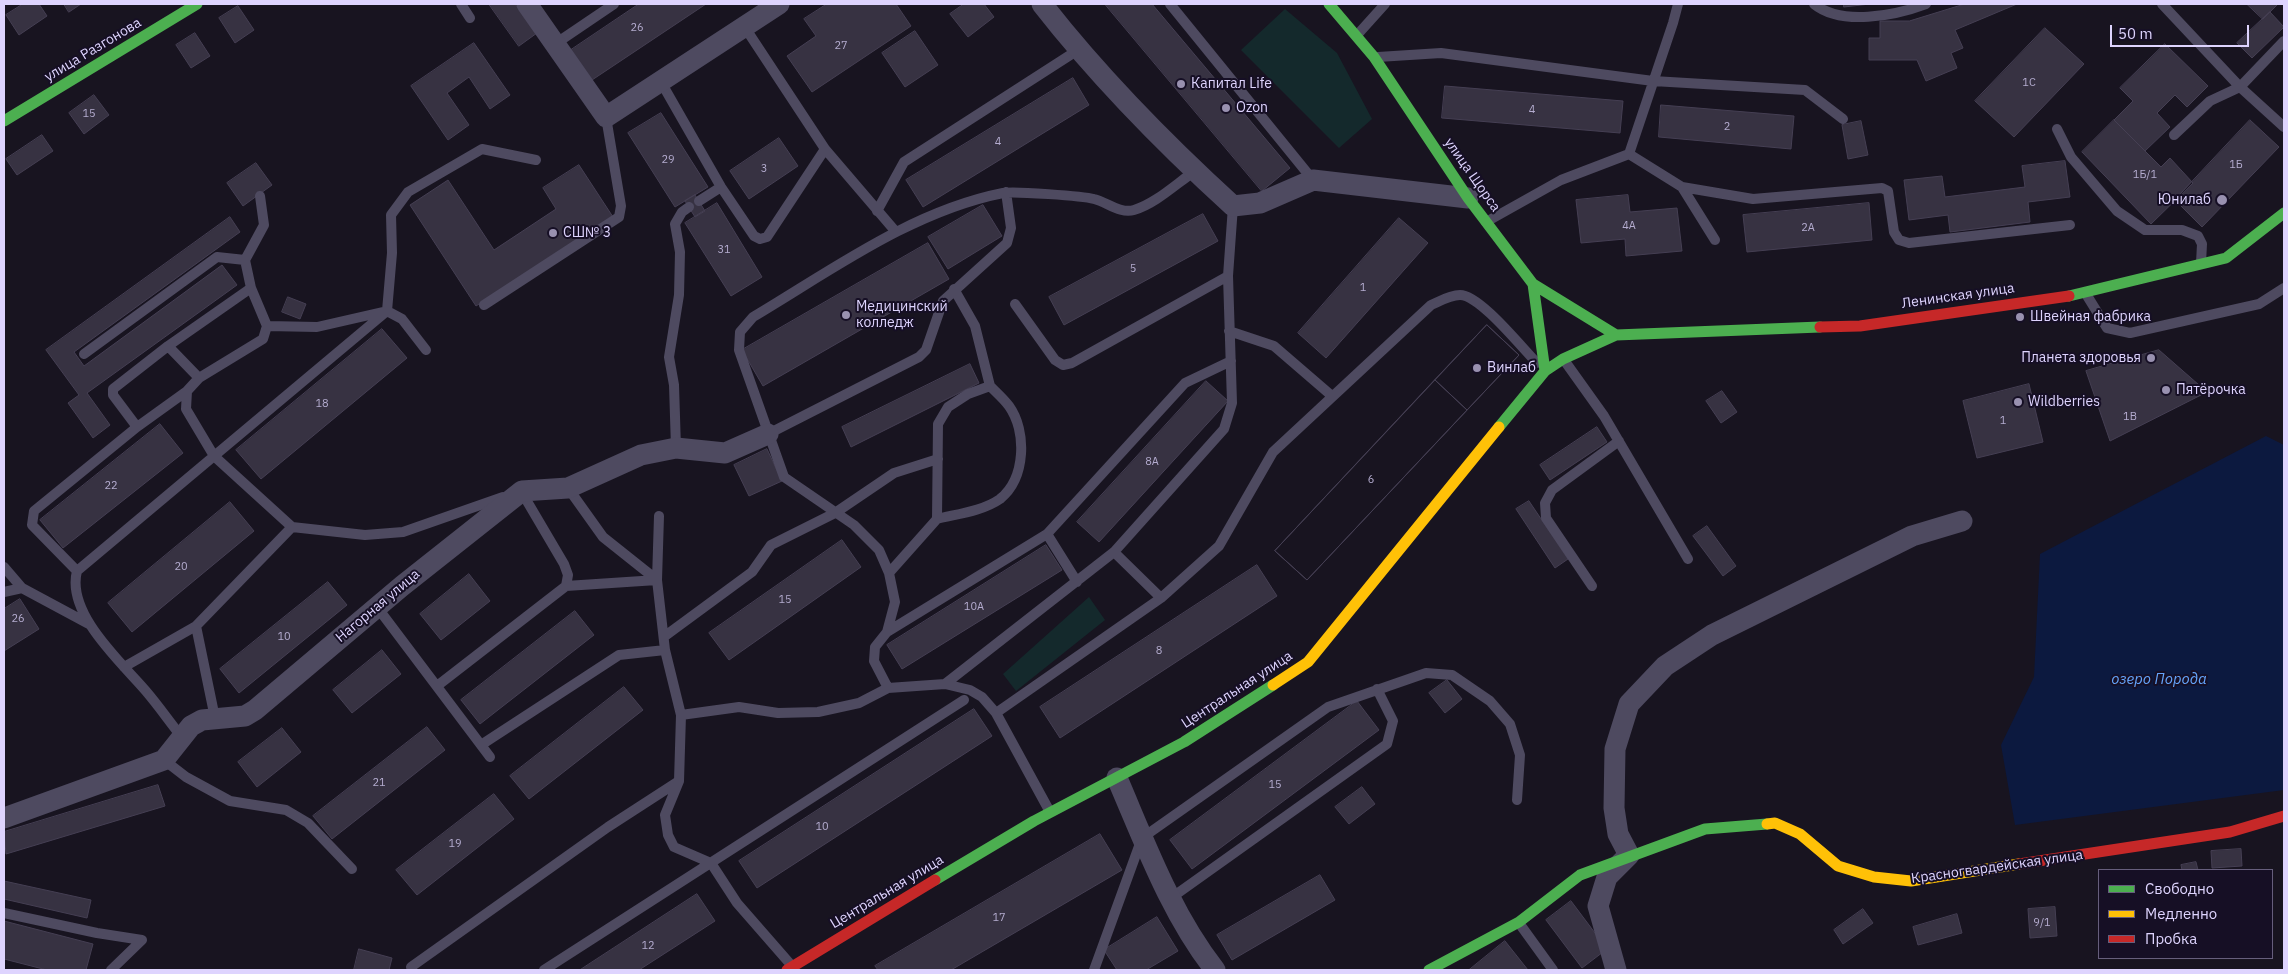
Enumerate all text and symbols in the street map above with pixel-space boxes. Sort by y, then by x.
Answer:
street label: улица Разгонова [42,15,144,85]
scale bar [2113,15,2252,47]
house number: 26 [630,21,644,35]
text: 50 m [2118,24,2153,43]
house number: 27 [834,39,848,53]
place label: Капитал Life [1191,76,1272,92]
house number: 1С [2022,76,2036,90]
marker: Капитал Life [1175,78,1187,90]
place label: Ozon [1236,100,1268,116]
marker: Ozon [1220,102,1232,114]
house number: 4 [1529,103,1535,117]
house number: 15 [82,107,96,121]
house number: 2 [1724,120,1730,134]
house number: 4 [995,135,1001,149]
street label: улица Щорса [1440,135,1504,215]
house number: 29 [661,153,675,167]
house number: 1Б [2229,158,2243,172]
house number: 3 [761,162,767,176]
house number: 1Б/1 [2133,168,2157,182]
place label: Юнилаб [2158,192,2211,208]
marker: Юнилаб [2215,193,2229,207]
house number: 4А [1622,219,1636,233]
house number: 2А [1801,221,1815,235]
place label: СШ№ 3 [563,225,611,241]
marker: СШ№ 3 [547,227,559,239]
house number: 31 [717,243,731,257]
house number: 5 [1130,262,1136,276]
street label: Ленинская улица [1901,280,2015,312]
house number: 1 [1360,281,1366,295]
place label: Медицинский колледж [856,299,948,332]
marker: Медицинский колледж [840,309,852,321]
place label: Швейная фабрика [2030,309,2151,325]
marker: Швейная фабрика [2014,311,2026,323]
place label: Планета здоровья [2021,350,2141,366]
marker: Планета здоровья [2145,352,2157,364]
place label: Винлаб [1487,360,1536,376]
marker: Винлаб [1471,362,1483,374]
place label: Пятёрочка [2176,382,2246,398]
marker: Пятёрочка [2160,384,2172,396]
place label: Wildberries [2028,394,2100,410]
marker: Wildberries [2012,396,2024,408]
house number: 18 [315,397,329,411]
house number: 1В [2123,410,2137,424]
house number: 1 [2000,414,2006,428]
house number: 8А [1145,455,1159,469]
house number: 6 [1368,473,1374,487]
house number: 22 [104,479,118,493]
house number: 20 [174,560,188,574]
street label: Нагорная улица [333,566,423,646]
house number: 15 [778,593,792,607]
house number: 10А [964,600,984,614]
house number: 26 [11,612,25,626]
house number: 10 [277,630,291,644]
house number: 8 [1156,644,1162,658]
street label: Центральная улица [1178,648,1296,732]
water label: озеро Порода [2111,671,2207,689]
house number: 21 [372,776,386,790]
house number: 15 [1268,778,1282,792]
house number: 10 [815,820,829,834]
house number: 19 [448,837,462,851]
street label: Красногвардейская улица [1910,847,2084,887]
street label: Центральная улица [827,852,947,932]
legend [2098,869,2273,959]
text: Свободно [2145,879,2214,898]
text: Медленно [2145,904,2217,923]
house number: 17 [992,911,1006,925]
house number: 9/1 [2033,916,2051,930]
text: Пробка [2145,929,2197,948]
house number: 12 [641,939,655,953]

